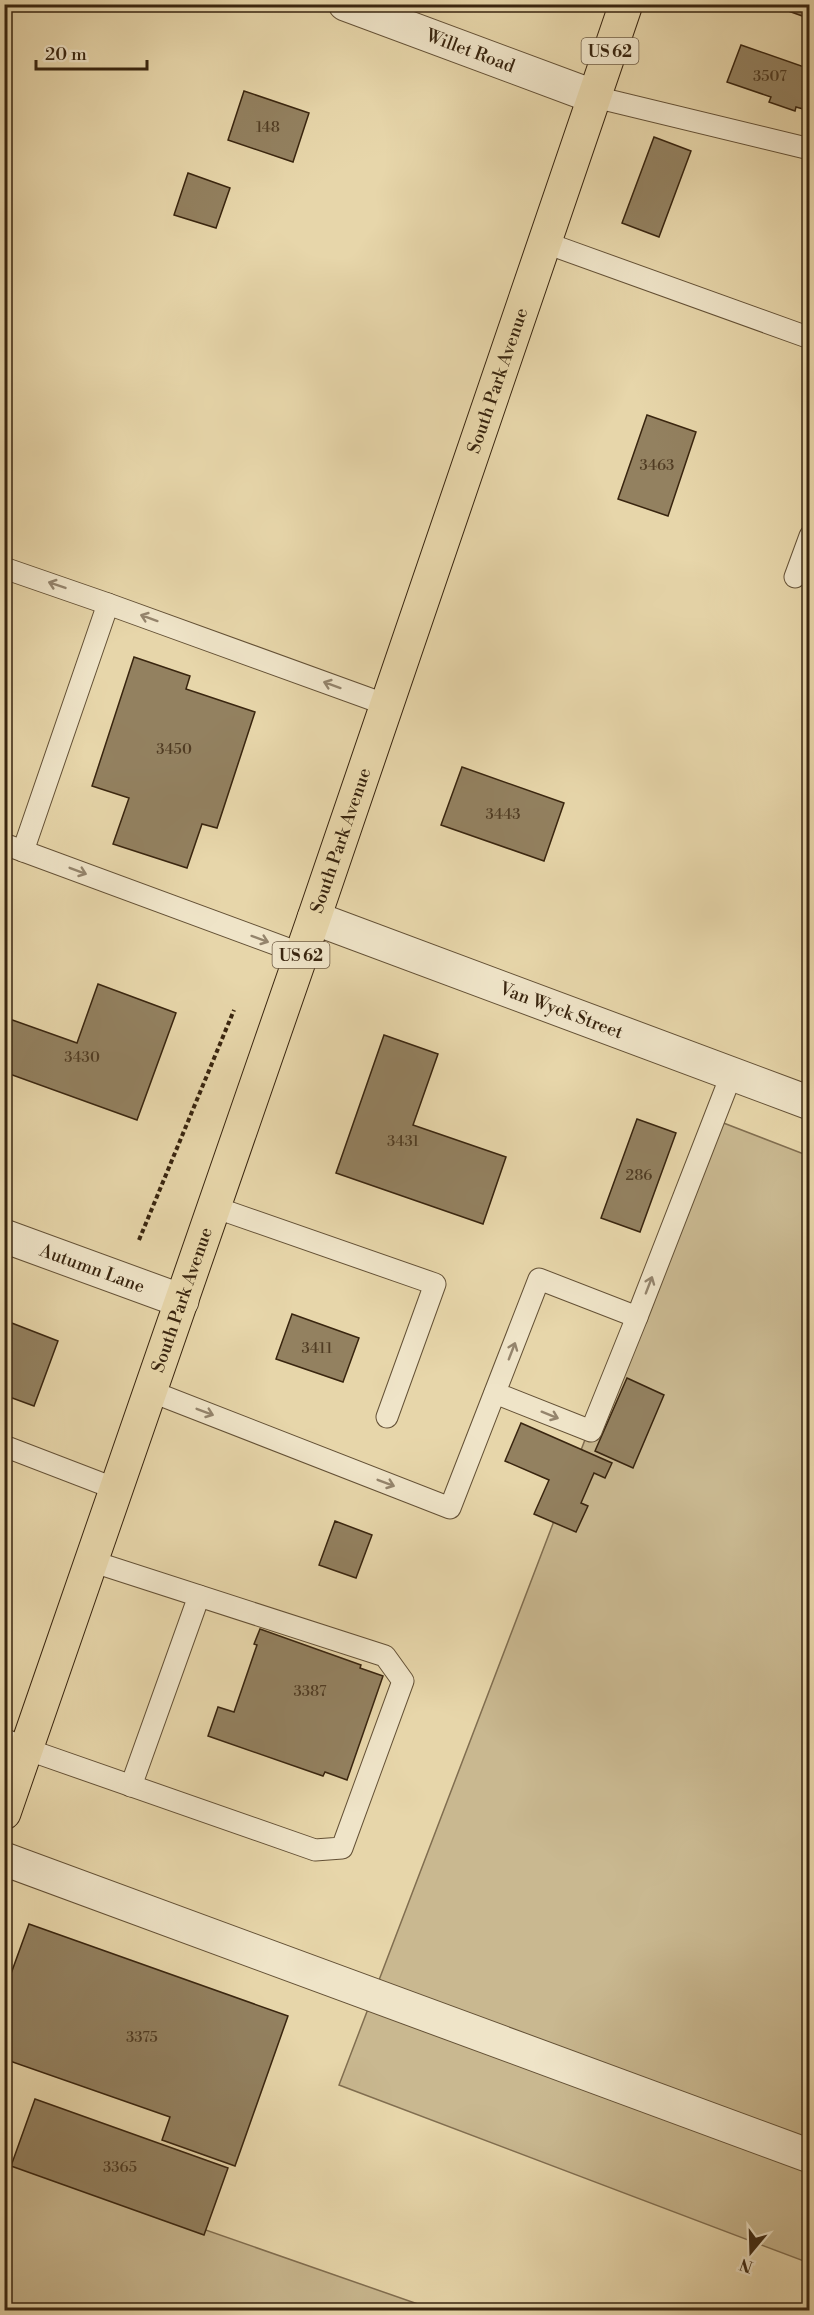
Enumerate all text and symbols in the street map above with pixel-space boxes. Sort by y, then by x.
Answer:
street label: Willet Road [422,24,519,78]
scale bar [36,33,147,71]
road number: US 62 [582,38,638,64]
text: 20 m [45,43,87,66]
house number: 3507 [753,67,787,86]
house number: 148 [256,118,280,137]
street label: South Park Avenue [462,305,533,457]
house number: 3463 [640,456,674,475]
one-way arrow [48,579,66,590]
one-way arrow [140,612,159,623]
one-way arrow [323,678,342,689]
house number: 3450 [156,740,192,759]
street label: South Park Avenue [305,765,376,917]
house number: 3443 [486,805,520,824]
one-way arrow [68,866,87,877]
one-way arrow [251,935,269,946]
road number: US 62 [272,942,330,968]
street label: Van Wyck Street [495,977,627,1044]
house number: 3430 [64,1048,100,1067]
house number: 3431 [387,1132,419,1151]
house number: 286 [626,1166,652,1185]
street label: South Park Avenue [146,1224,218,1376]
street label: Autumn Lane [35,1239,148,1298]
one-way arrow [644,1276,655,1295]
house number: 3411 [302,1339,333,1358]
one-way arrow [507,1342,518,1361]
one-way arrow [195,1407,214,1418]
one-way arrow [540,1410,558,1421]
one-way arrow [377,1478,395,1489]
house number: 3387 [293,1682,327,1701]
house number: 3375 [126,2028,158,2047]
house number: 3365 [103,2158,137,2177]
north arrow [721,2222,781,2282]
text: N [737,2254,756,2277]

